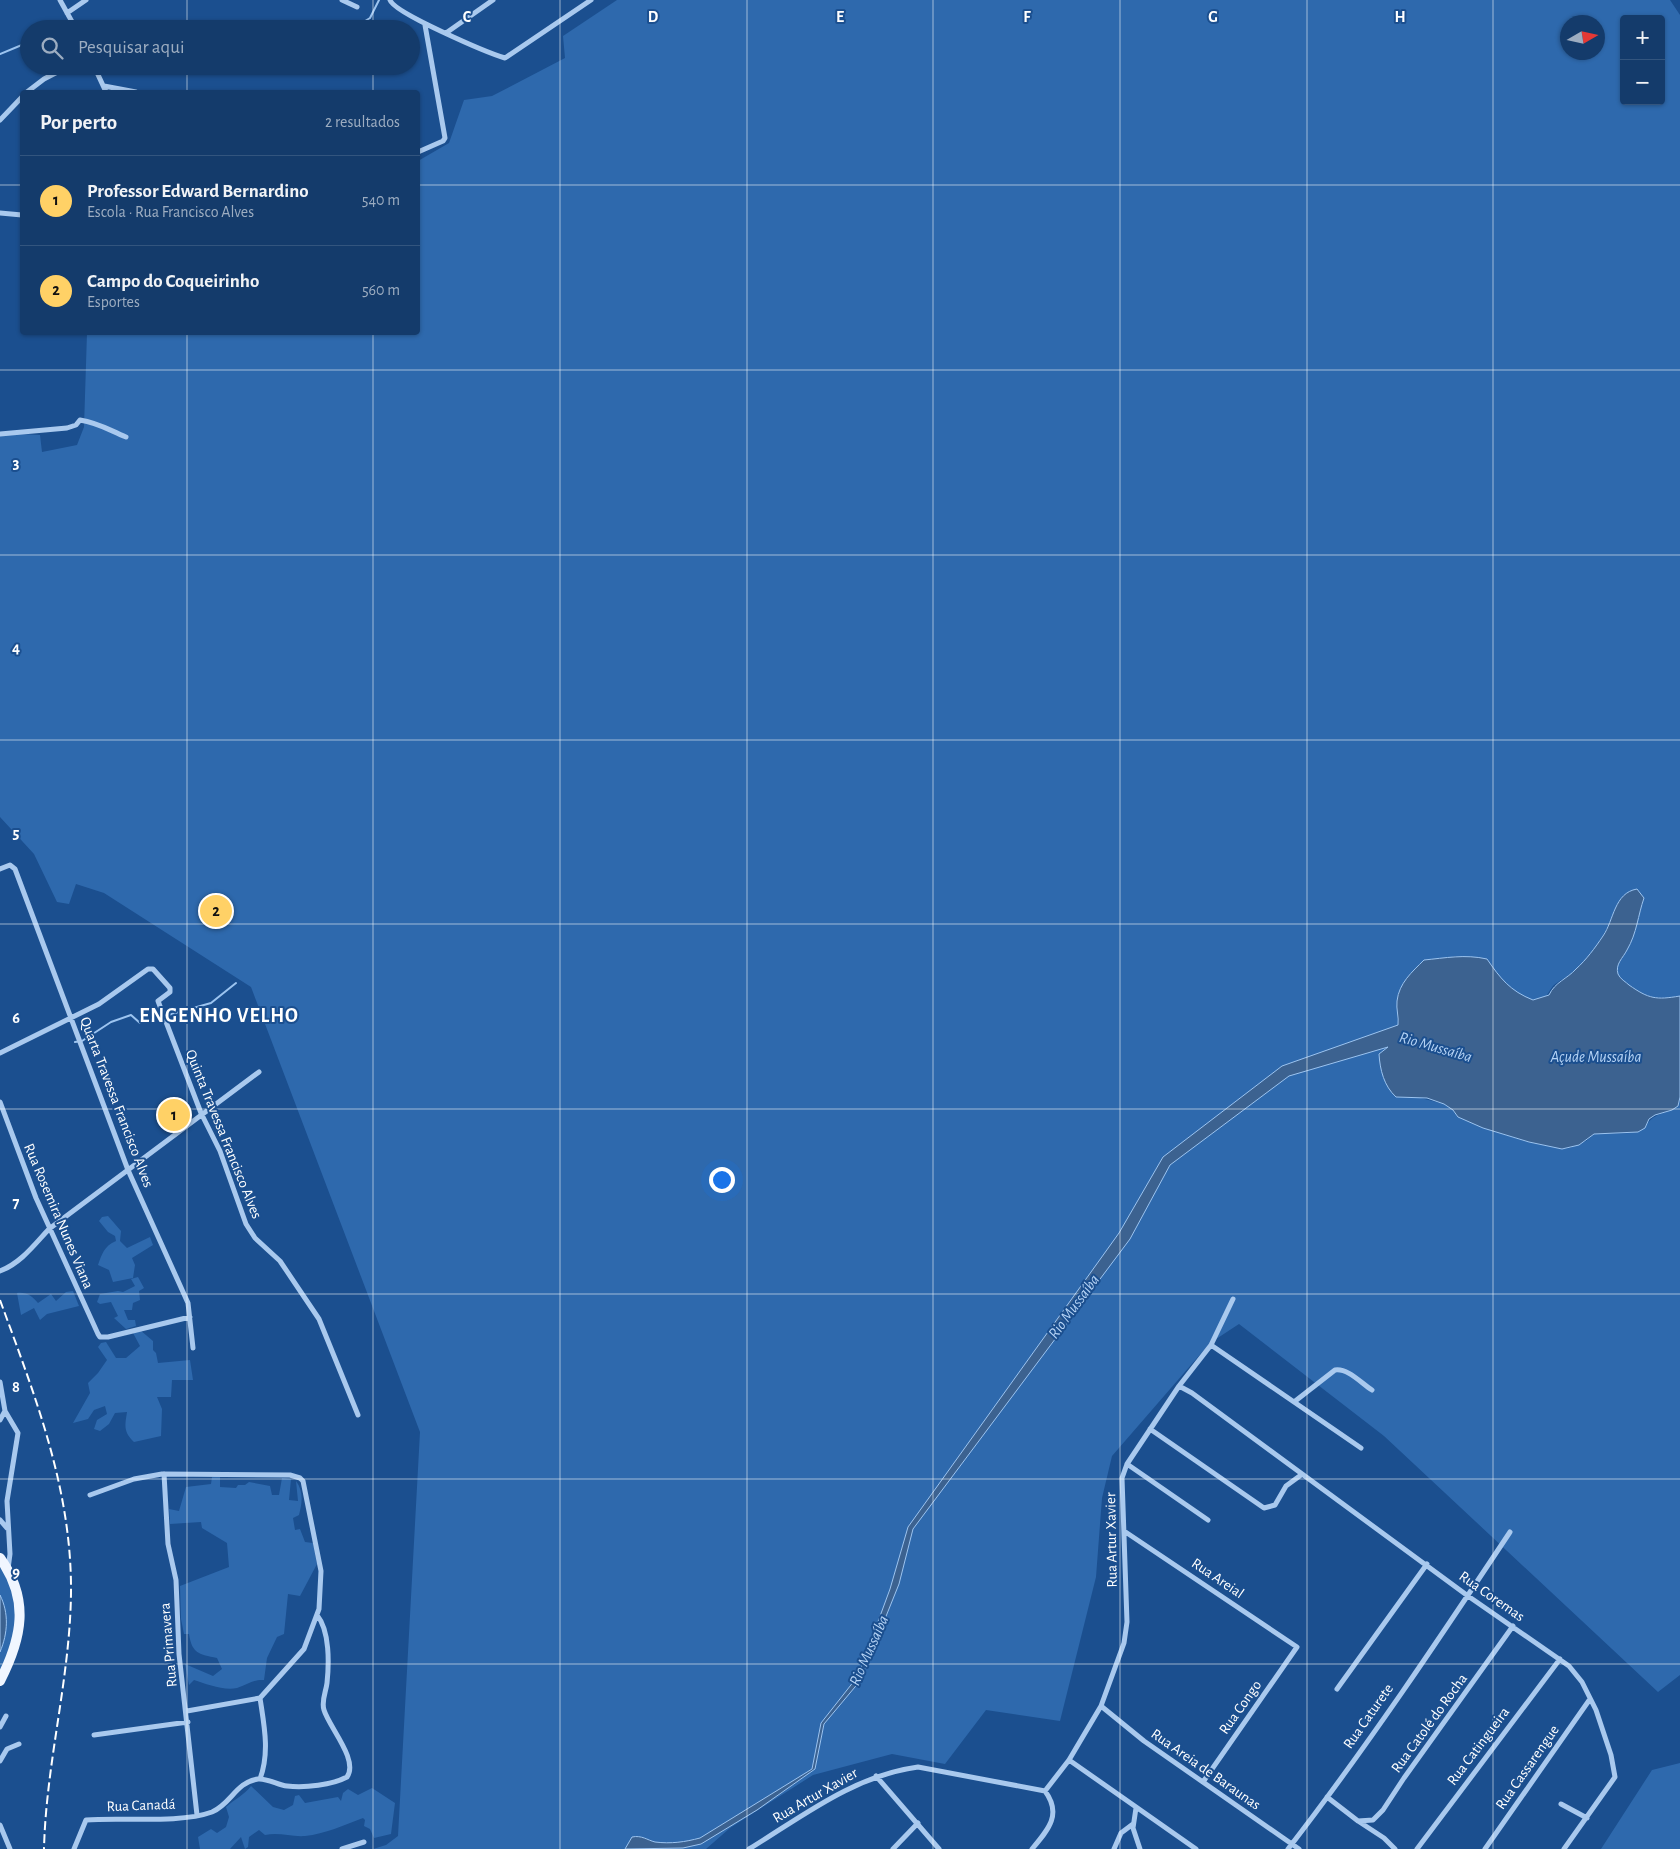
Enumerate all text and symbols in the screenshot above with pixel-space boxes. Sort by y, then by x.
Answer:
text: C [463,9,472,25]
text: D [648,9,659,25]
text: E [836,9,844,25]
text: F [1023,9,1031,25]
text: G [1208,9,1218,25]
text: H [1394,9,1406,25]
north arrow [1560,15,1605,60]
map controls [1620,15,1665,105]
button: + [1620,15,1665,60]
search box [20,20,420,75]
icon: search [38,34,66,62]
text: Pesquisar aqui [78,38,184,57]
button: − [1620,60,1665,105]
text: Por perto [40,112,117,133]
text: 2 resultados [325,114,400,130]
text: Professor Edward Bernardino [87,182,309,201]
text: 1 [53,192,59,208]
text: 540 m [362,192,400,208]
text: Escola · Rua Francisco Alves [87,204,254,220]
text: Campo do Coqueirinho [87,272,259,291]
text: 2 [52,282,60,298]
text: 560 m [362,282,400,298]
text: Esportes [87,294,140,310]
text: 3 [13,455,20,471]
text: 4 [12,640,20,656]
text: 5 [13,825,20,841]
pin: 2 [200,892,232,930]
district label: ENGENHO VELHO [139,1006,299,1026]
text: 6 [12,1010,20,1026]
street label: Quarta Travessa Francisco Alves [77,1015,156,1189]
water label: Rio Mussaíba [1398,1029,1474,1065]
street label: Quinta Travessa Francisco Alves [183,1048,264,1221]
water label: Açude Mussaíba [1550,1049,1641,1065]
pin: 1 [158,1096,190,1134]
street label: Rua Rosemira Nunes Viana [21,1141,96,1291]
your location [709,1167,735,1193]
text: 7 [13,1195,20,1211]
water label: Rio Mussaíba [1045,1272,1102,1342]
text: 8 [12,1379,20,1395]
street label: Rua Artur Xavier [1103,1492,1120,1588]
street label: Rua Areial [1189,1556,1247,1601]
text: 9 [12,1564,20,1580]
street label: Rua Coremas [1456,1568,1527,1624]
street label: Rua Primavera [157,1602,180,1688]
water label: Rio Mussaíba [846,1613,891,1688]
street label: Rua Catolé do Rocha [1389,1671,1470,1775]
street label: Rua Congo [1216,1678,1264,1737]
street label: Rua Caturete [1341,1681,1396,1751]
street label: Rua Catingueira [1444,1705,1512,1788]
street label: Rua Cassarengue [1493,1722,1562,1812]
street label: Rua Areia de Baraunas [1148,1726,1263,1813]
street label: Rua Artur Xavier [770,1765,860,1826]
street label: Rua Canadá [106,1797,176,1814]

